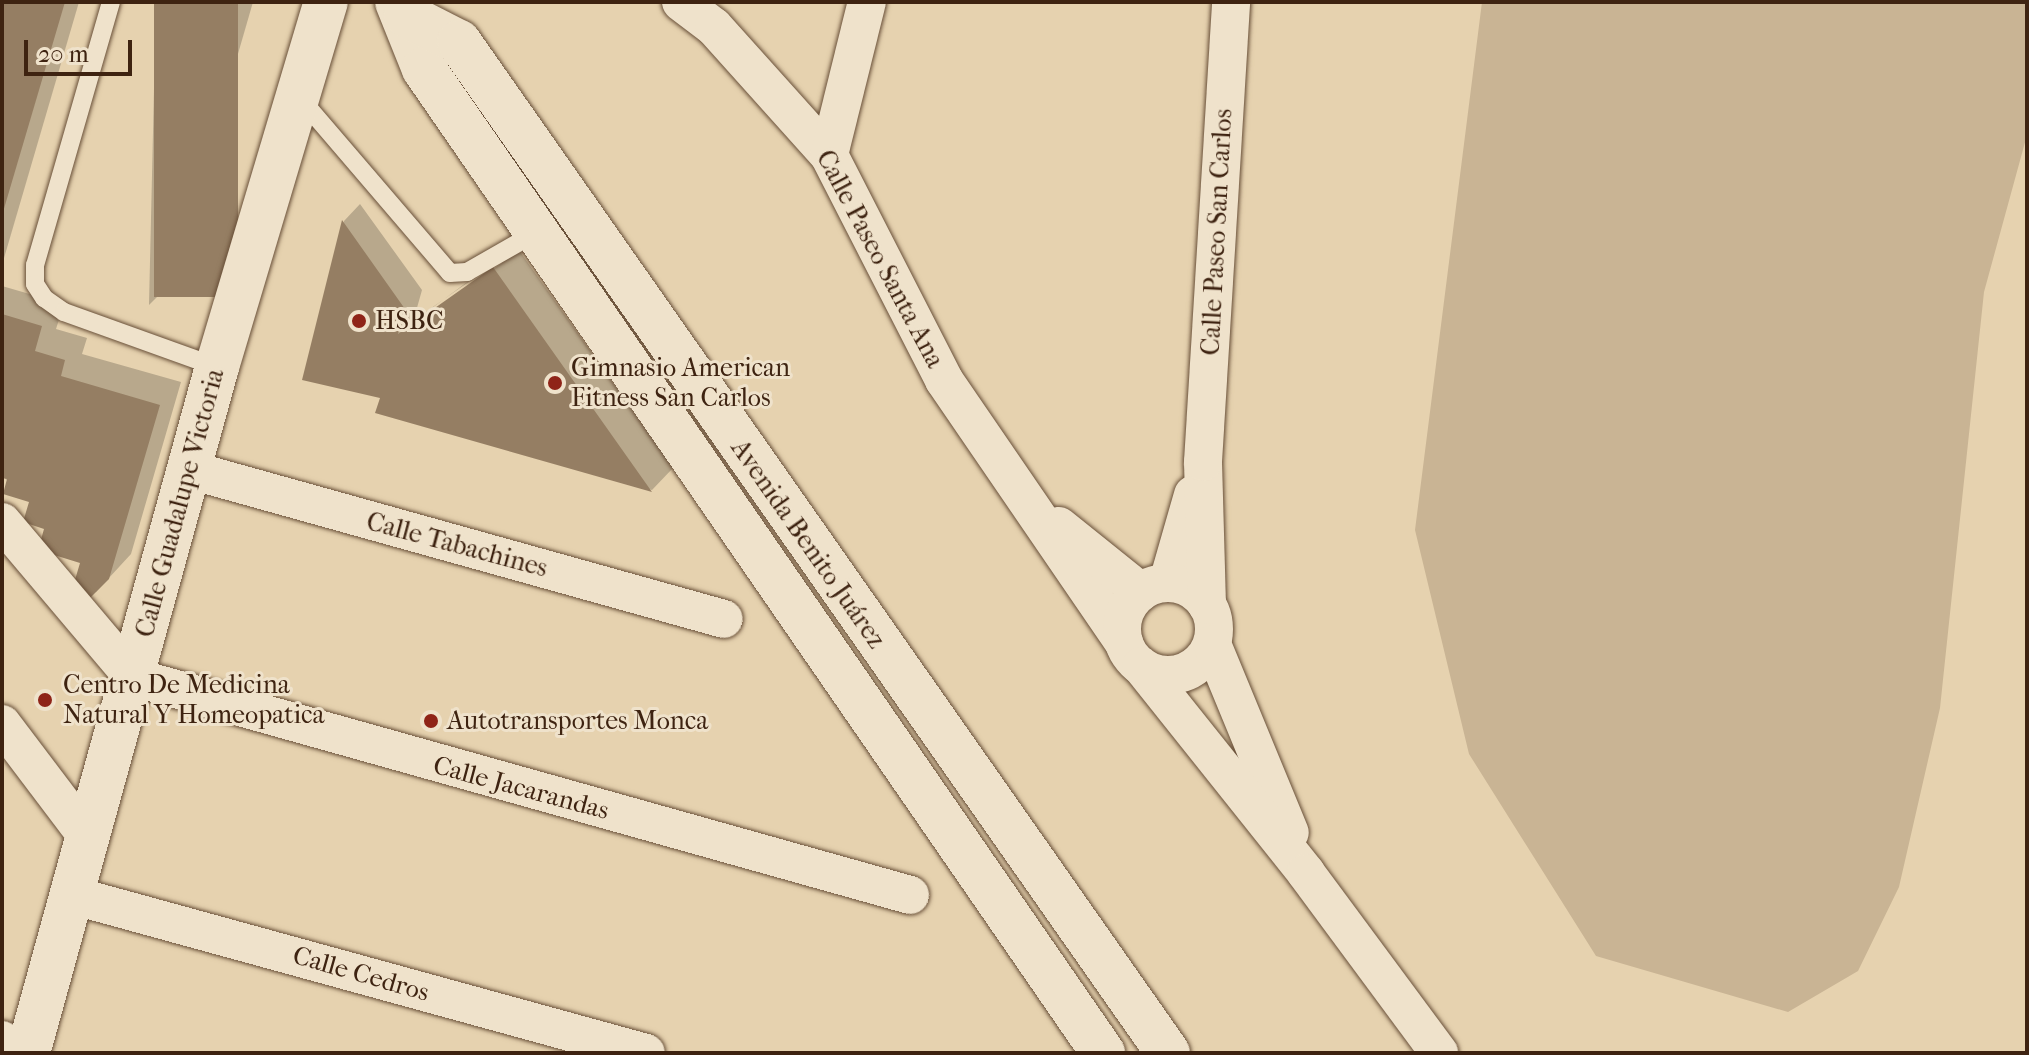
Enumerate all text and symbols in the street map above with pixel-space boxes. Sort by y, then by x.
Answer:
scale bar [28,24,136,74]
text: 20 m [38,40,89,68]
street label: Calle Paseo San Carlos [1195,108,1239,356]
street label: Calle Paseo Santa Ana [809,145,951,373]
place label: HSBC [375,305,443,337]
marker: HSBC [350,312,368,330]
place label: Gimnasio American Fitness San Carlos [571,352,790,414]
street label: Calle Guadalupe Victoria [129,365,231,641]
marker: Gimnasio American Fitness San Carlos [546,374,564,392]
street label: Avenida Benito Juárez [724,434,892,654]
street label: Calle Tabachines [363,506,551,584]
place label: Centro De Medicina Natural Y Homeopatica [63,669,325,730]
marker: Centro De Medicina Natural Y Homeopatica [34,689,56,711]
place label: Autotransportes Monca [447,705,708,737]
marker: Autotransportes Monca [422,712,440,730]
street label: Calle Jacarandas [430,750,612,826]
street label: Calle Cedros [289,940,433,1008]

